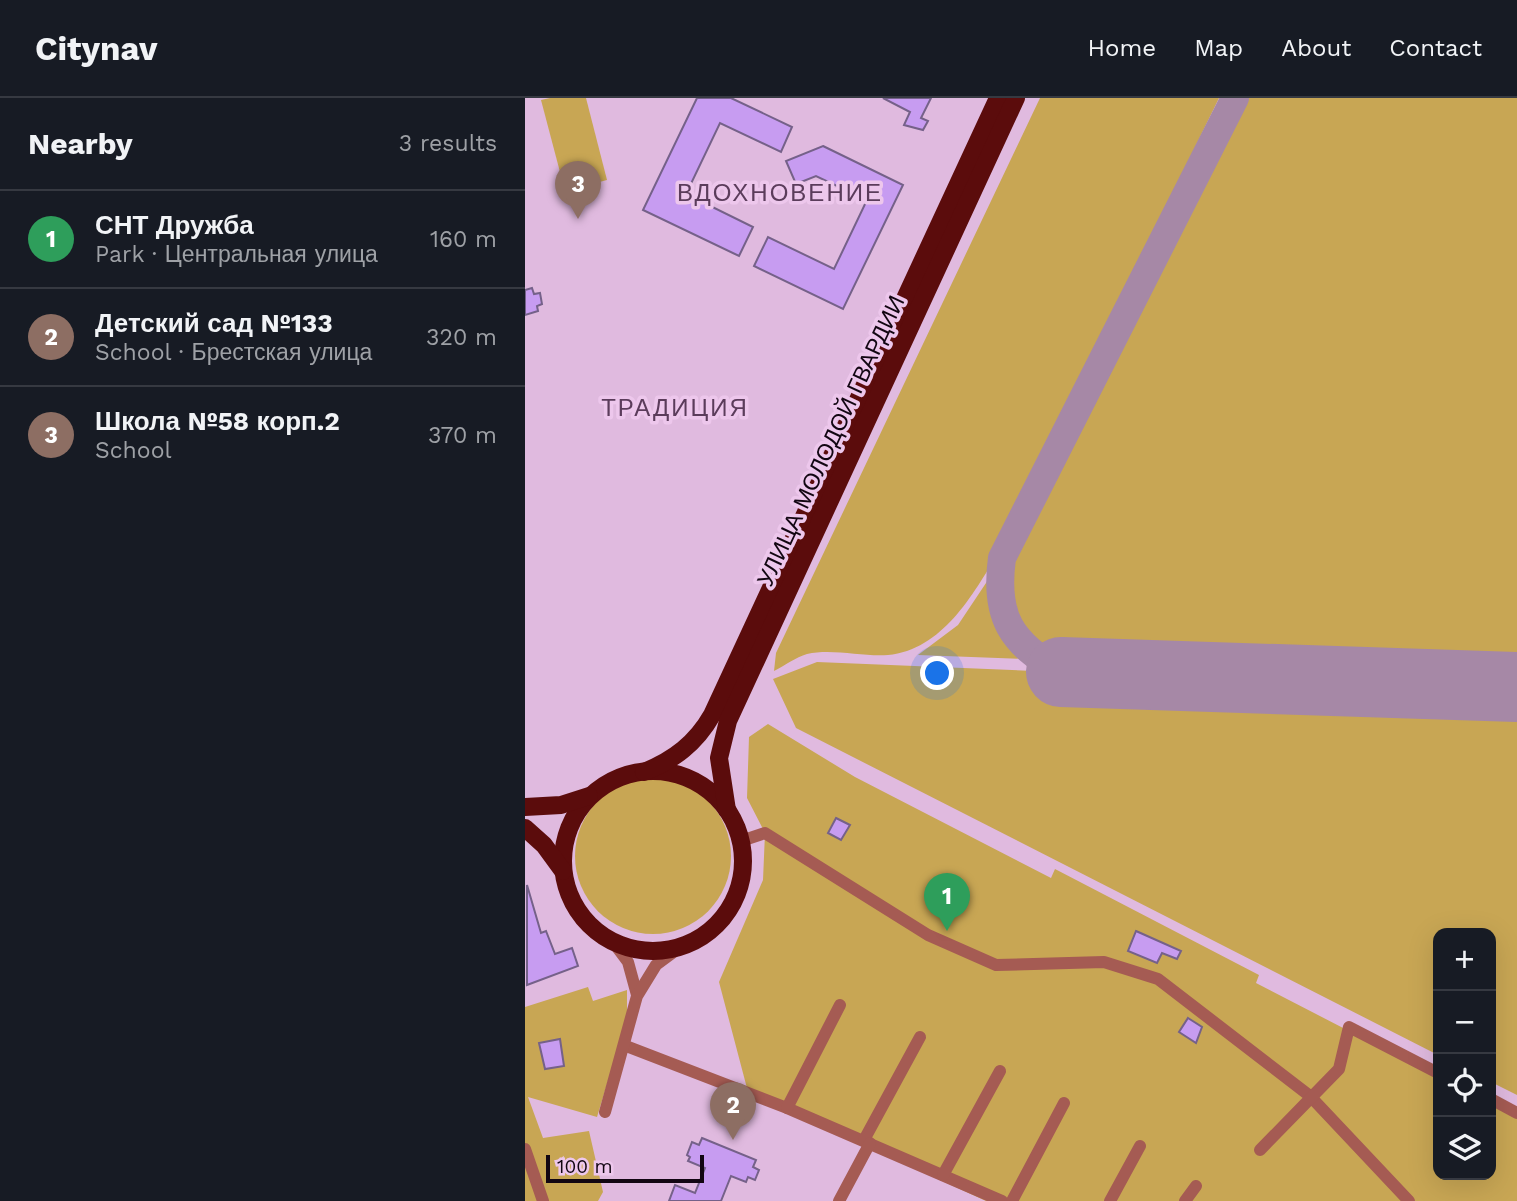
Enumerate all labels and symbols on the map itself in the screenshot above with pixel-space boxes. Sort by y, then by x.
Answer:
pin: 3 [555,161,601,219]
district label: ВДОХНОВЕНИЕ [677,179,883,207]
street label: УЛИЦА МОЛОДОЙ ГВАРДИИ [751,291,910,591]
district label: ТРАДИЦИЯ [601,394,749,422]
your location [920,656,954,690]
pin: 1 [924,873,970,931]
pin: 2 [710,1082,756,1140]
scale bar [546,1152,703,1184]

